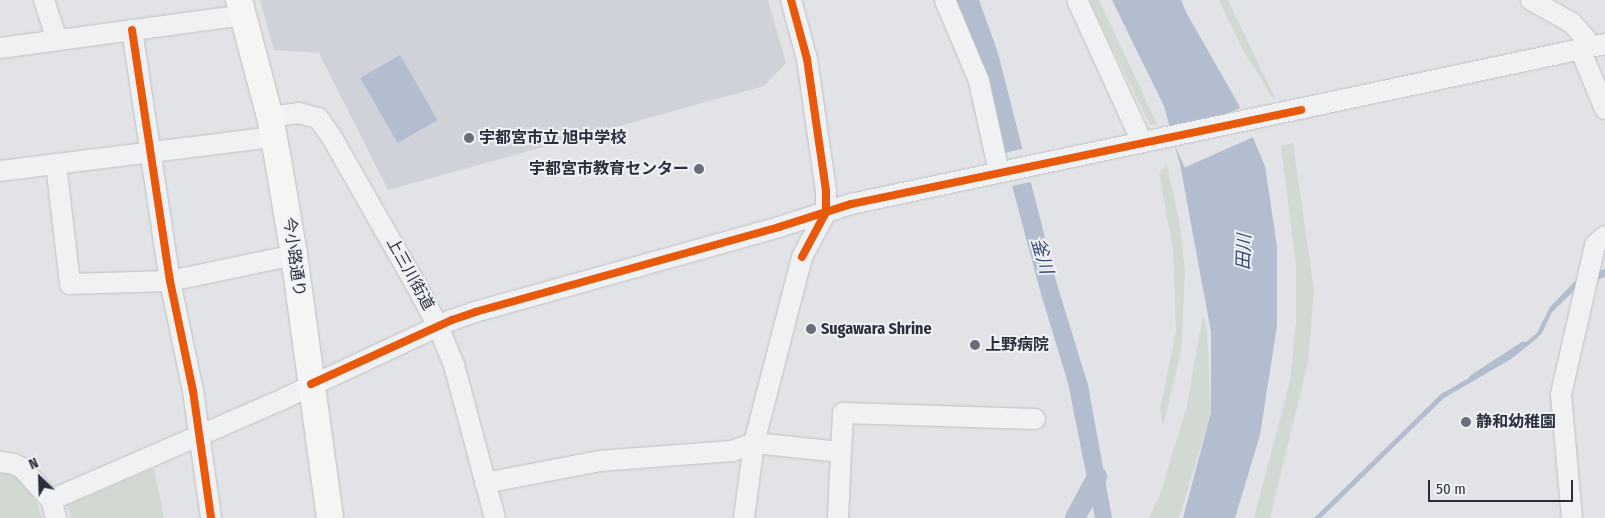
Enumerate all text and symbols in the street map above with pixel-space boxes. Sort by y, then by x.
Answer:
place label: 宇都宮市立 旭中学校 [479,128,626,148]
marker: 宇都宮市立 旭中学校 [463,132,475,144]
place label: 宇都宮市教育センター [529,159,689,179]
marker: 宇都宮市教育センター [693,163,705,175]
street label: 今小路通り [279,216,309,298]
street label: 上三川街道 [382,234,438,314]
water label: 田川 [1233,234,1255,270]
water label: 釜川 [1027,236,1057,276]
place label: Sugawara Shrine [821,319,932,339]
marker: Sugawara Shrine [805,323,817,335]
place label: 上野病院 [985,335,1049,355]
marker: 上野病院 [969,339,981,351]
place label: 静和幼稚園 [1476,412,1556,432]
marker: 静和幼稚園 [1460,416,1472,428]
north arrow [15,453,65,503]
text: N [26,454,41,473]
scale bar [1430,470,1575,502]
text: 50 m [1436,480,1466,498]

